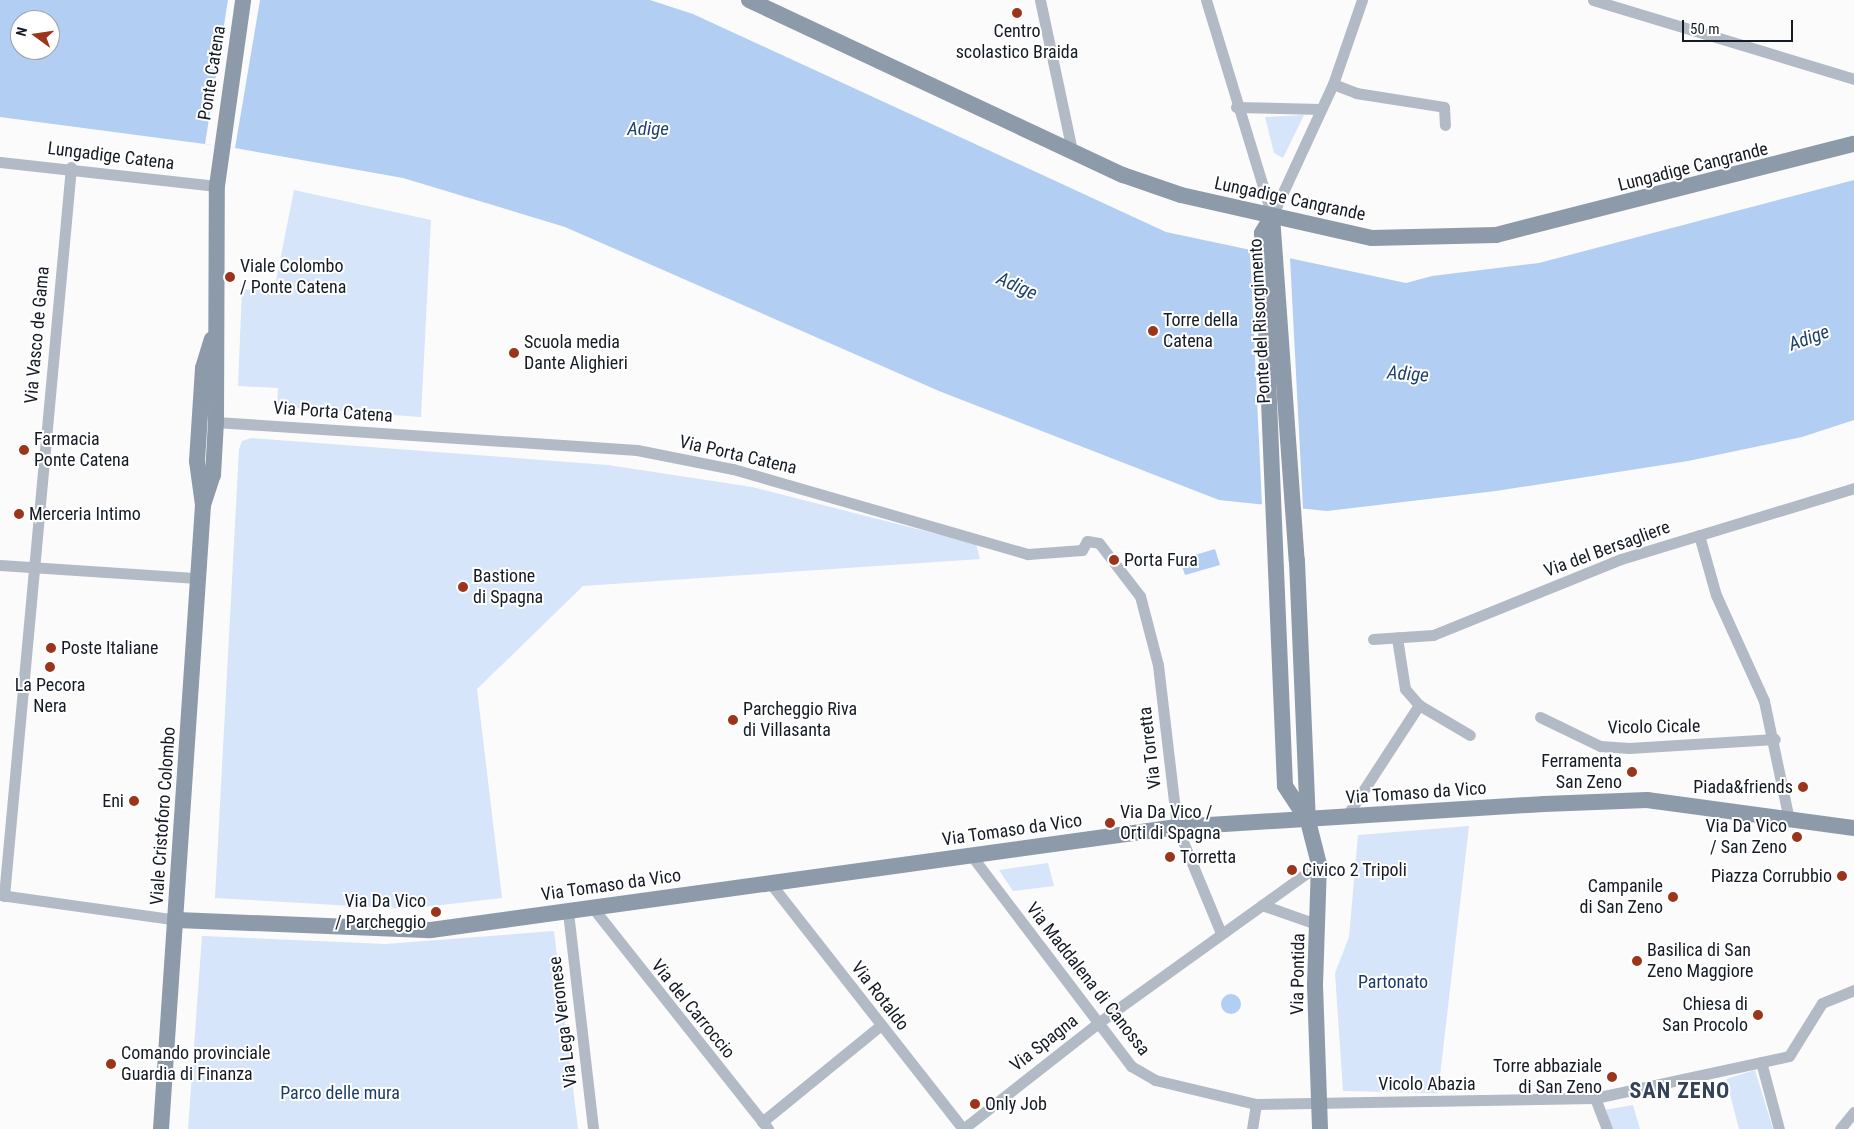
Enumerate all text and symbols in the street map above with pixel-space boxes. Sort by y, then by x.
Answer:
marker: Centro scolastico Braida [1011,7,1023,19]
north arrow [10,10,60,60]
scale bar [1684,10,1795,42]
text: 50 m [1690,20,1720,38]
place label: Centro scolastico Braida [956,21,1078,64]
street label: Ponte Catena [194,24,230,122]
text: N [13,26,30,38]
water label: Adige [627,118,669,140]
street label: Lungadige Catena [46,138,176,174]
street label: Lungadige Cangrande [1616,138,1770,196]
street label: Lungadige Cangrande [1213,172,1367,226]
street label: Ponte del Risorgimento [1245,238,1275,404]
place label: Viale Colombo / Ponte Catena [240,256,346,298]
street label: Via Vasco de Gama [20,265,54,405]
water label: Adige [993,267,1041,305]
marker: Viale Colombo / Ponte Catena [224,271,236,283]
place label: Torre della Catena [1163,310,1238,352]
water label: Adige [1785,320,1833,356]
marker: Torre della Catena [1147,325,1159,337]
place label: Scuola media Dante Alighieri [524,332,628,374]
marker: Scuola media Dante Alighieri [508,347,520,359]
water label: Adige [1386,361,1430,387]
street label: Via Porta Catena [272,397,394,427]
place label: Farmacia Ponte Catena [34,429,129,472]
street label: Via Porta Catena [677,431,799,479]
marker: Farmacia Ponte Catena [18,444,30,456]
place label: Merceria Intimo [29,503,141,525]
marker: Merceria Intimo [13,508,25,520]
street label: Via del Bersagliere [1541,516,1673,582]
place label: Porta Fura [1124,549,1198,571]
marker: Porta Fura [1108,554,1120,566]
place label: Bastione di Spagna [473,566,543,608]
marker: Bastione di Spagna [457,581,469,593]
place label: Poste Italiane [61,637,158,659]
marker: Poste Italiane [45,642,57,654]
marker: La Pecora Nera [44,661,56,673]
place label: La Pecora Nera [15,675,85,718]
place label: Parcheggio Riva di Villasanta [743,699,857,742]
street label: Via Torretta [1134,705,1166,791]
marker: Parcheggio Riva di Villasanta [727,714,739,726]
street label: Vicolo Cicale [1607,715,1701,739]
street label: Viale Cristoforo Colombo [146,726,180,906]
place label: Ferramenta San Zeno [1541,751,1622,794]
marker: Ferramenta San Zeno [1626,766,1638,778]
place label: Piada&friends [1693,776,1793,798]
street label: Via Tomaso da Vico [1345,777,1487,809]
marker: Piada&friends [1797,781,1809,793]
place label: Eni [102,790,124,812]
marker: Eni [128,795,140,807]
place label: Via Da Vico / Orti di Spagna [1120,802,1221,844]
street label: Via Tomaso da Vico [941,809,1083,851]
place label: Via Da Vico / San Zeno [1705,816,1787,859]
marker: Via Da Vico / Orti di Spagna [1104,817,1116,829]
marker: Via Da Vico / San Zeno [1791,831,1803,843]
place label: Torretta [1180,846,1236,868]
marker: Torretta [1164,851,1176,863]
place label: Civico 2 Tripoli [1302,859,1407,881]
street label: Via Tomaso da Vico [540,864,682,906]
marker: Civico 2 Tripoli [1286,864,1298,876]
place label: Piazza Corrubbio [1711,865,1832,887]
marker: Piazza Corrubbio [1836,870,1848,882]
place label: Campanile di San Zeno [1580,876,1663,919]
place label: Via Da Vico / Parcheggio [335,891,426,934]
marker: Campanile di San Zeno [1667,891,1679,903]
street label: Via Maddalena di Canossa [1021,898,1155,1060]
marker: Via Da Vico / Parcheggio [430,906,442,918]
street label: Via Pontida [1286,933,1310,1015]
place label: Basilica di San Zeno Maggiore [1647,940,1753,982]
street label: Via Lega Veronese [544,955,582,1089]
street label: Via del Carroccio [647,955,739,1063]
marker: Basilica di San Zeno Maggiore [1631,955,1643,967]
street label: Via Rotaldo [846,957,914,1035]
park label: Partonato [1358,971,1428,993]
place label: Chiesa di San Procolo [1662,994,1748,1036]
marker: Chiesa di San Procolo [1752,1009,1764,1021]
street label: Via Spagna [1006,1010,1082,1076]
place label: Comando provinciale Guardia di Finanza [121,1043,271,1086]
place label: Torre abbaziale di San Zeno [1493,1056,1602,1098]
marker: Comando provinciale Guardia di Finanza [105,1058,117,1070]
marker: Torre abbaziale di San Zeno [1606,1071,1618,1083]
street label: Vicolo Abazia [1378,1073,1476,1095]
district label: SAN ZENO [1629,1078,1731,1104]
park label: Parco delle mura [280,1082,400,1104]
place label: Only Job [985,1093,1047,1115]
marker: Only Job [969,1098,981,1110]

